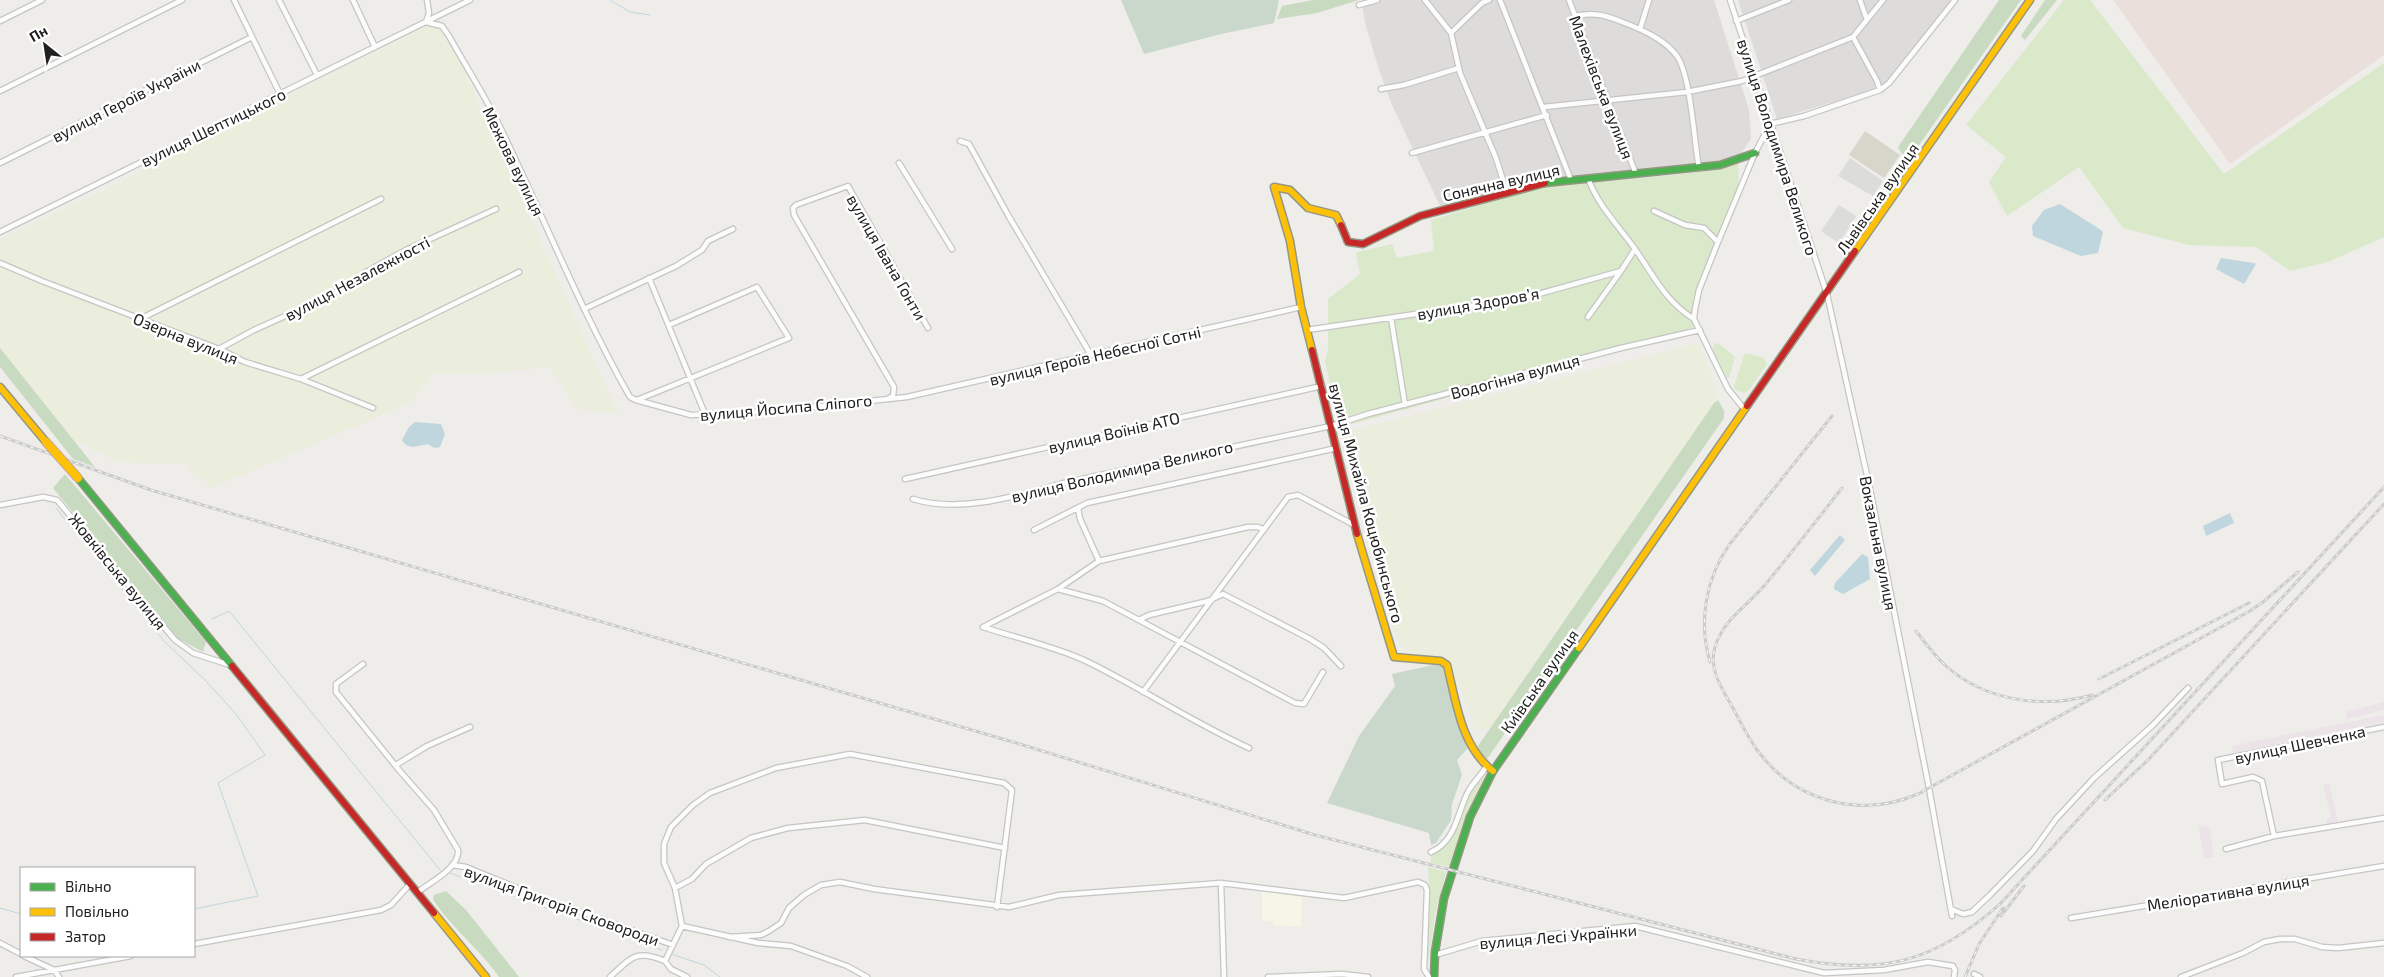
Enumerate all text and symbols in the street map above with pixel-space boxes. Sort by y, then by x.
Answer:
street label: Малехівська вулиця [1565,13,1638,162]
north arrow [20,20,70,70]
text: Пн [26,21,50,45]
street label: вулиця Володимира Великого [1733,36,1822,258]
street label: вулиця Героїв України [49,54,204,147]
street label: вулиця Шептицького [138,84,289,171]
street label: Межова вулиця [479,103,549,219]
street label: Львівська вулиця [1832,139,1923,258]
street label: Сонячна вулиця [1441,159,1562,206]
street label: вулиця Івана Гонти [842,191,931,324]
street label: вулиця Незалежності [281,232,433,325]
street label: вулиця Здоровʼя [1415,283,1541,324]
street label: Озерна вулиця [130,308,241,369]
street label: вулиця Героїв Небесної Сотні [987,321,1203,390]
street label: Водогінна вулиця [1448,350,1582,403]
street label: вулиця Михайла Коцюбинського [1325,381,1408,625]
street label: вулиця Йосипа Сліпого [699,390,873,425]
street label: вулиця Воїнів АТО [1046,408,1182,457]
street label: вулиця Володимира Великого [1009,436,1235,507]
street label: Вокзальна вулиця [1856,474,1901,612]
street label: Жовківська вулиця [64,509,171,634]
street label: Київська вулиця [1496,625,1583,737]
street label: вулиця Шевченка [2233,721,2367,768]
street label: вулиця Григорія Сковороди [462,861,662,950]
legend [20,867,195,957]
street label: Меліоративна вулиця [2145,870,2311,915]
text: Вільно [65,877,112,895]
text: Повільно [65,902,129,920]
street label: вулиця Лесі Українки [1478,920,1638,953]
text: Затор [65,927,106,945]

